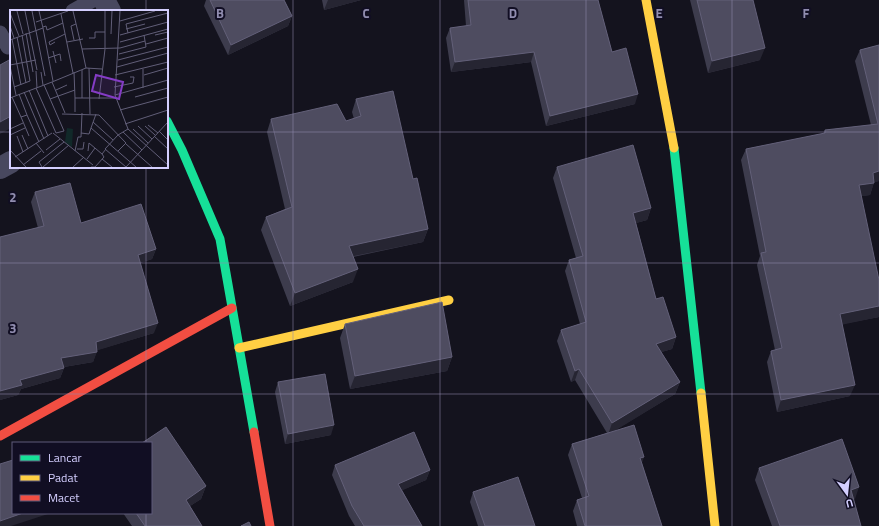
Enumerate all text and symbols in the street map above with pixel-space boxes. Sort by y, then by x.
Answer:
text: B [216,3,224,23]
text: C [362,3,370,23]
text: D [509,3,517,23]
text: E [655,3,663,23]
text: F [803,3,810,23]
inset map [10,10,168,168]
text: 2 [9,187,17,207]
text: 3 [9,318,17,338]
legend [12,442,152,514]
text: Lancar [48,448,82,467]
text: Padat [48,468,78,487]
north arrow [827,474,867,514]
text: Macet [48,488,80,507]
text: U [844,495,855,512]

